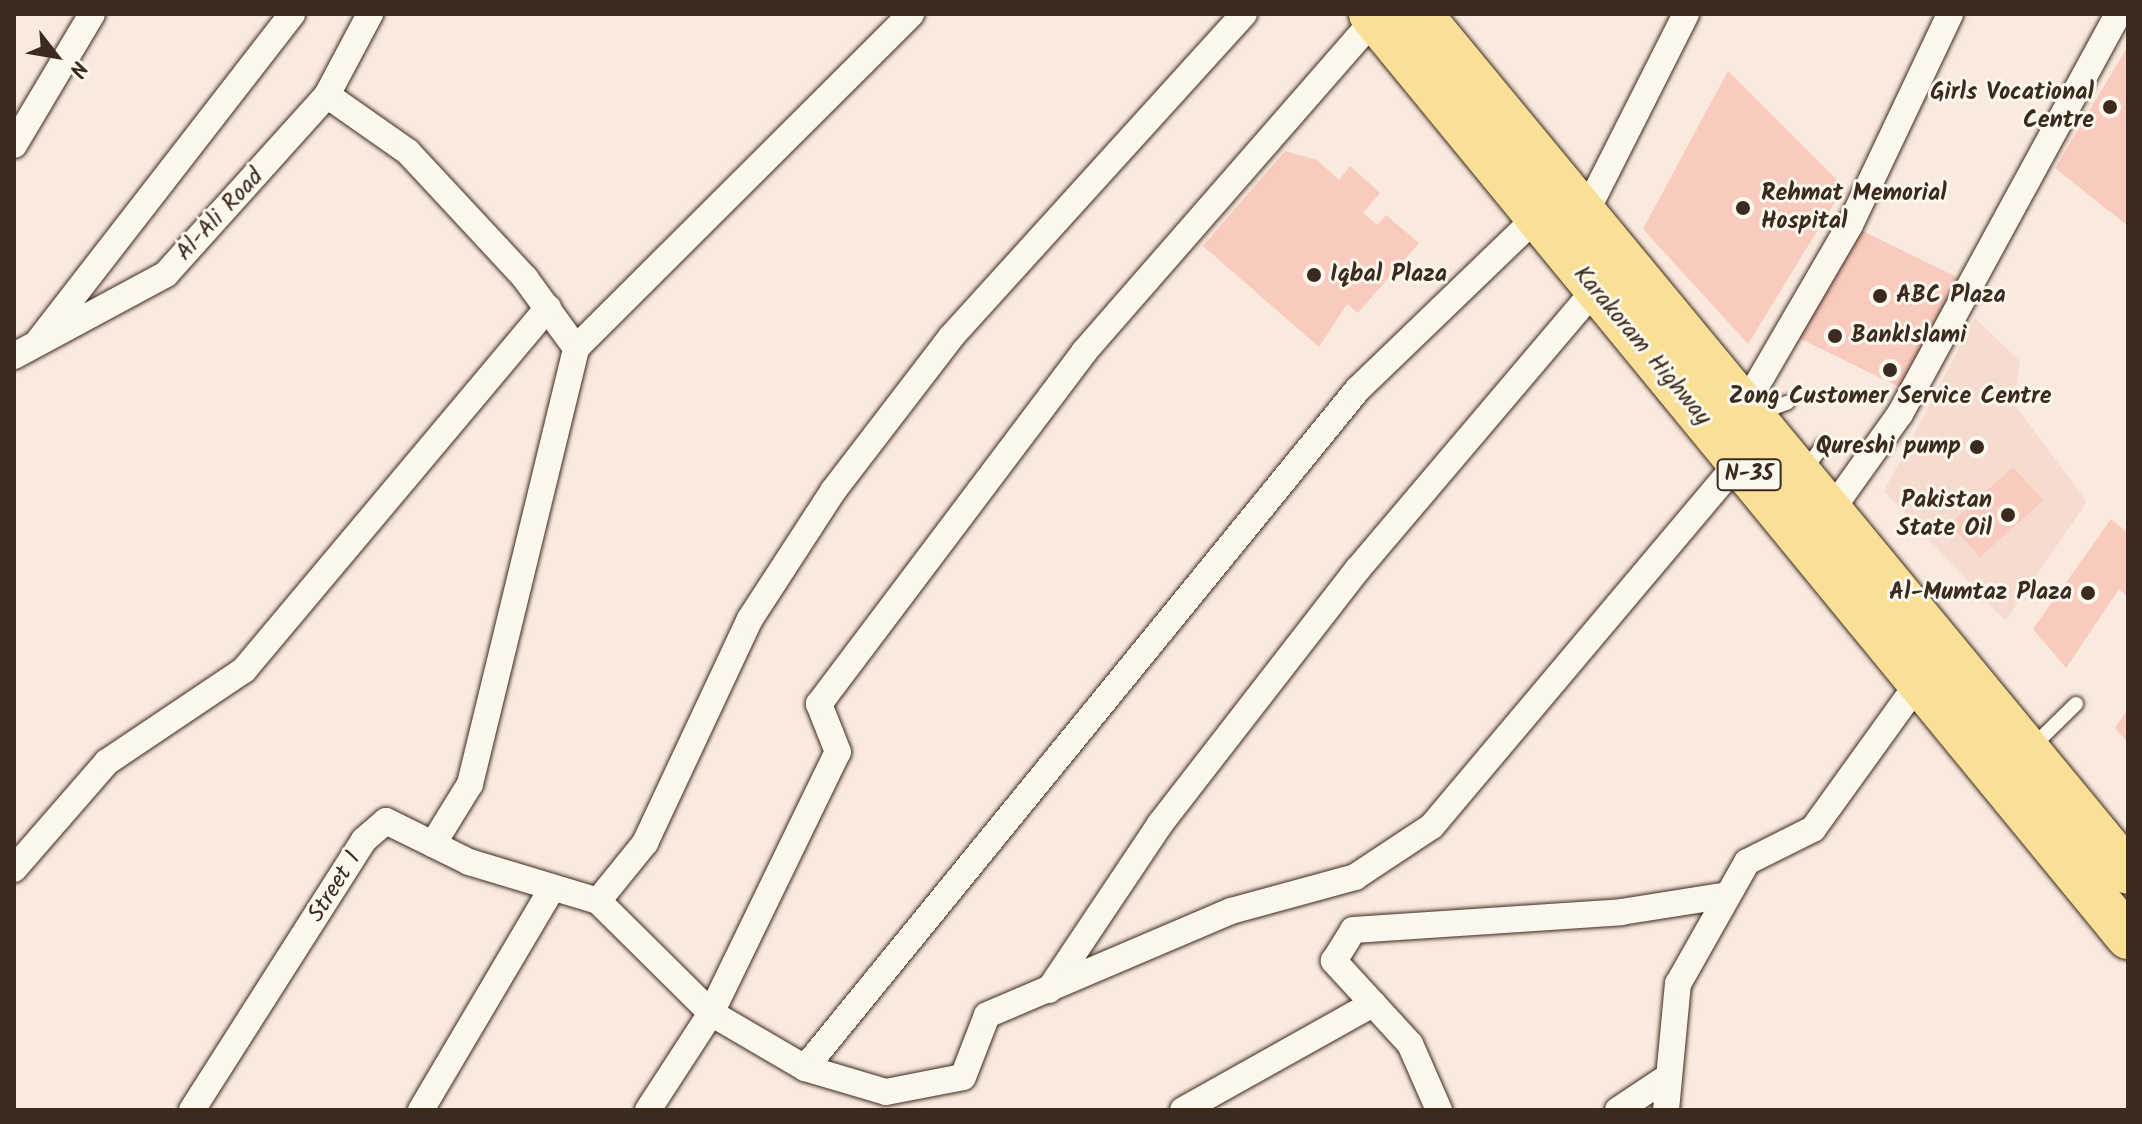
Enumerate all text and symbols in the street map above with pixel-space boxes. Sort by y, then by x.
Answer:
north arrow [16,16,96,96]
text: N [58,54,96,84]
place label: Girls Vocational Centre [1930,79,2094,135]
marker: Girls Vocational Centre [2101,98,2119,116]
street label: Al-Ali Road [170,163,270,267]
place label: Rehmat Memorial Hospital [1761,180,1947,236]
marker: Rehmat Memorial Hospital [1732,197,1754,219]
street label: Karakoram Highway [1567,260,1717,432]
place label: Iqbal Plaza [1330,261,1447,289]
marker: Iqbal Plaza [1305,266,1323,284]
place label: ABC Plaza [1896,282,2006,310]
marker: ABC Plaza [1871,287,1889,305]
place label: BankIslami [1851,322,1966,350]
marker: BankIslami [1826,327,1844,345]
marker: Zong Customer Service Centre [1881,361,1899,379]
place label: Zong Customer Service Centre [1728,383,2052,411]
place label: Qureshi pump [1816,433,1961,461]
marker: Qureshi pump [1968,438,1986,456]
road number: N-35 [1715,457,1783,493]
place label: Pakistan State Oil [1896,487,1992,543]
marker: Pakistan State Oil [1999,506,2017,524]
place label: Al-Mumtaz Plaza [1889,579,2072,607]
marker: Al-Mumtaz Plaza [2079,584,2097,602]
street label: Street 1 [302,846,368,928]

